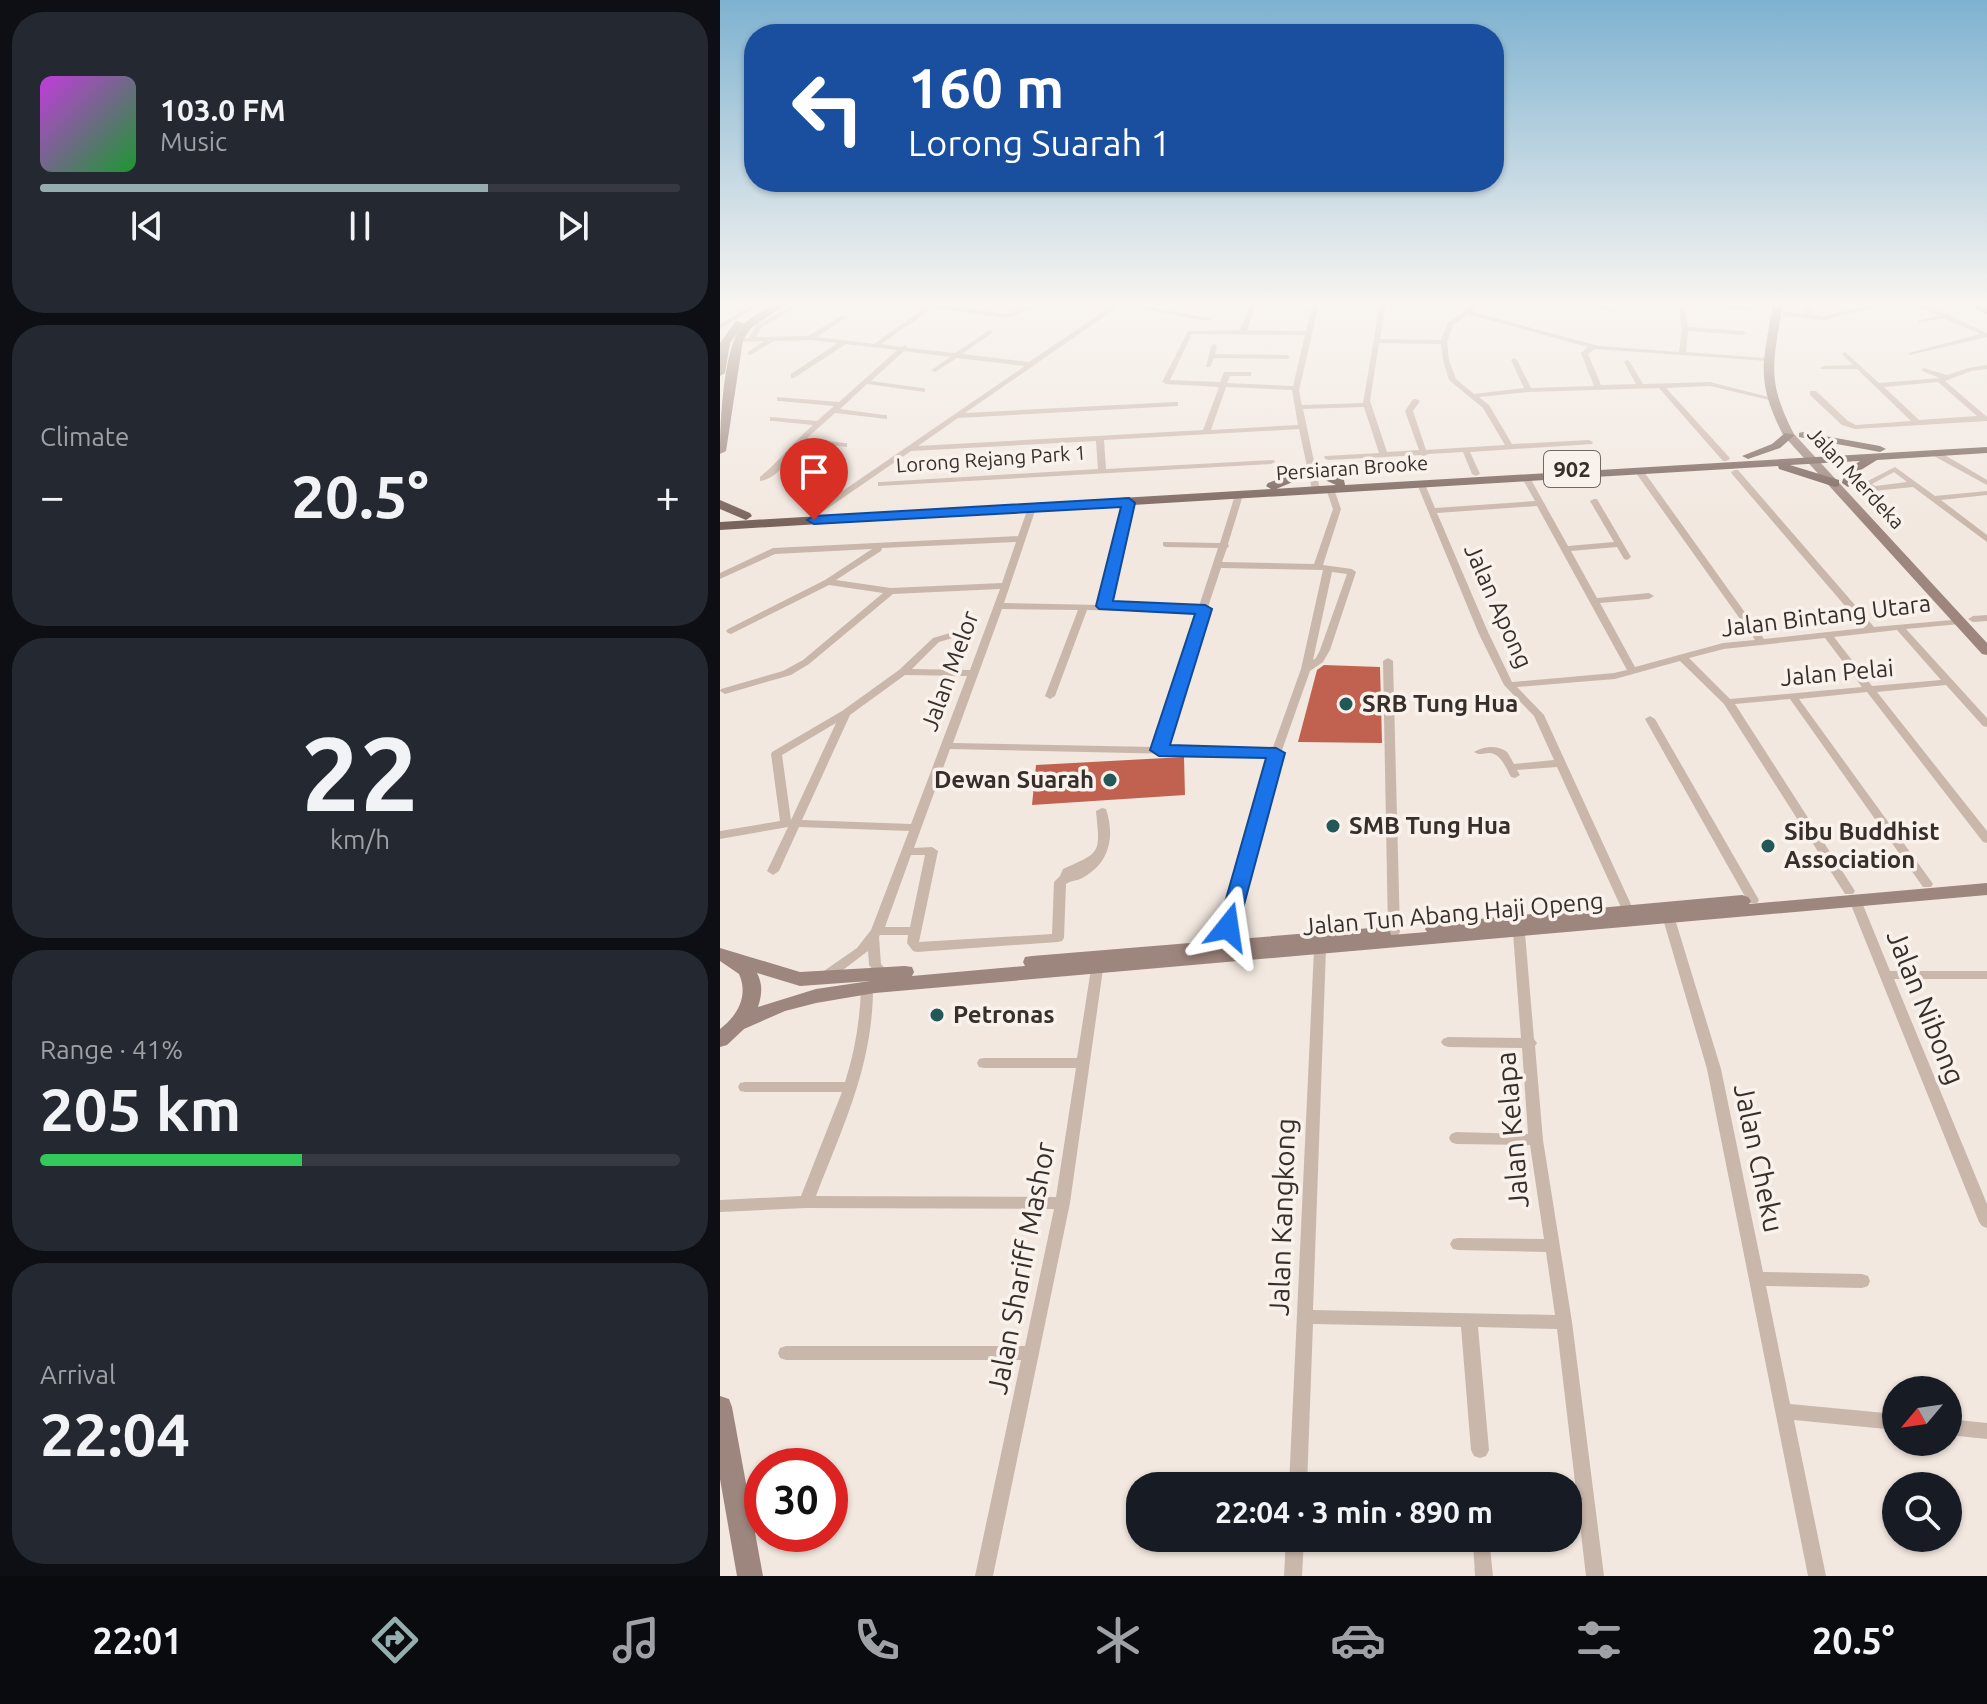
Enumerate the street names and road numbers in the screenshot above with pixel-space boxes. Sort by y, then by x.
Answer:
street label: Jalan Merdeka [1803,422,1909,533]
street label: Lorong Rejang Park 1 [895,440,1087,477]
street label: Persiaran Brooke [1275,451,1429,484]
road number: 902 [1544,451,1600,487]
street label: Jalan Apong [1459,539,1538,672]
street label: Jalan Bintang Utara [1720,589,1932,642]
street label: Jalan Melor [915,607,984,734]
street label: Jalan Pelai [1779,654,1895,691]
street label: Jalan Tun Abang Haji Openg [1301,887,1605,940]
street label: Jalan Nibong [1881,925,1972,1089]
street label: Jalan Kelapa [1489,1050,1534,1210]
street label: Jalan Cheku [1729,1081,1790,1235]
street label: Jalan Kangkong [1263,1118,1300,1316]
street label: Jalan Shariff Mashor [981,1139,1060,1397]

